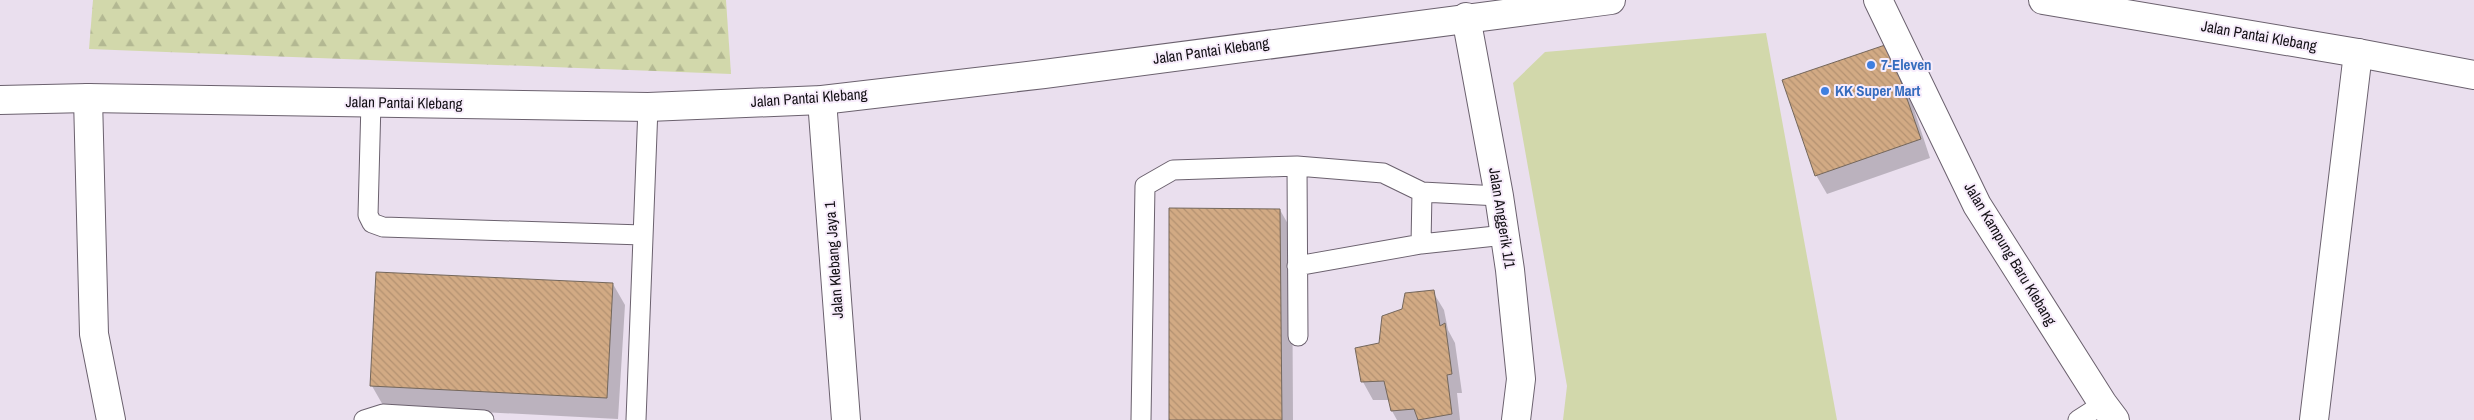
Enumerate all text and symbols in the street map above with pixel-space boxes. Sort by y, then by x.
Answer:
street label: Jalan Pantai Klebang [2200,15,2319,56]
street label: Jalan Pantai Klebang [1152,32,1270,69]
place label: 7-Eleven [1881,54,1932,75]
marker: 7-Eleven [1865,59,1877,71]
place label: KK Super Mart [1835,80,1920,101]
street label: Jalan Pantai Klebang [750,83,868,112]
marker: KK Super Mart [1819,85,1831,97]
street label: Jalan Pantai Klebang [345,91,463,114]
street label: Jalan Anggerik 1/1 [1484,166,1521,270]
street label: Jalan Kampung Baru Klebang [1959,178,2062,329]
street label: Jalan Klebang Jaya 1 [819,200,848,319]

